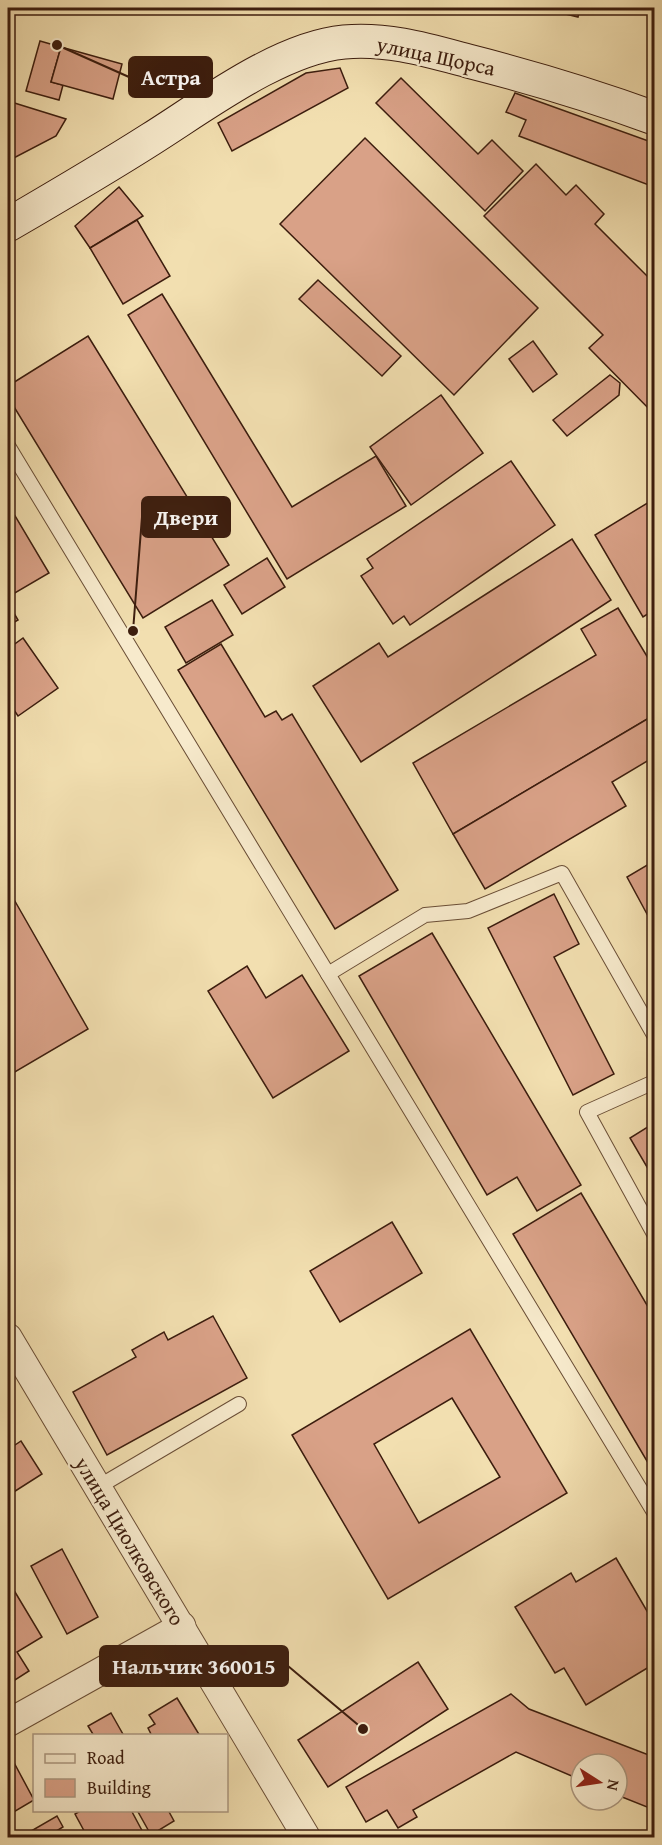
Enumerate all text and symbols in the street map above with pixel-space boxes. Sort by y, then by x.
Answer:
street label: улица Щорса [373,28,498,84]
callout: Астра [129,57,212,97]
text: Астра [141,61,202,93]
callout: Двери [142,497,230,537]
text: Двери [153,501,218,533]
street label: улица Циолковского [67,1450,193,1631]
callout: Нальчик 360015 [100,1646,288,1686]
text: Нальчик 360015 [112,1650,276,1682]
legend [33,1734,228,1812]
text: Road [87,1744,125,1771]
north arrow [569,1752,629,1812]
text: Building [87,1774,151,1801]
text: N [601,1777,627,1793]

